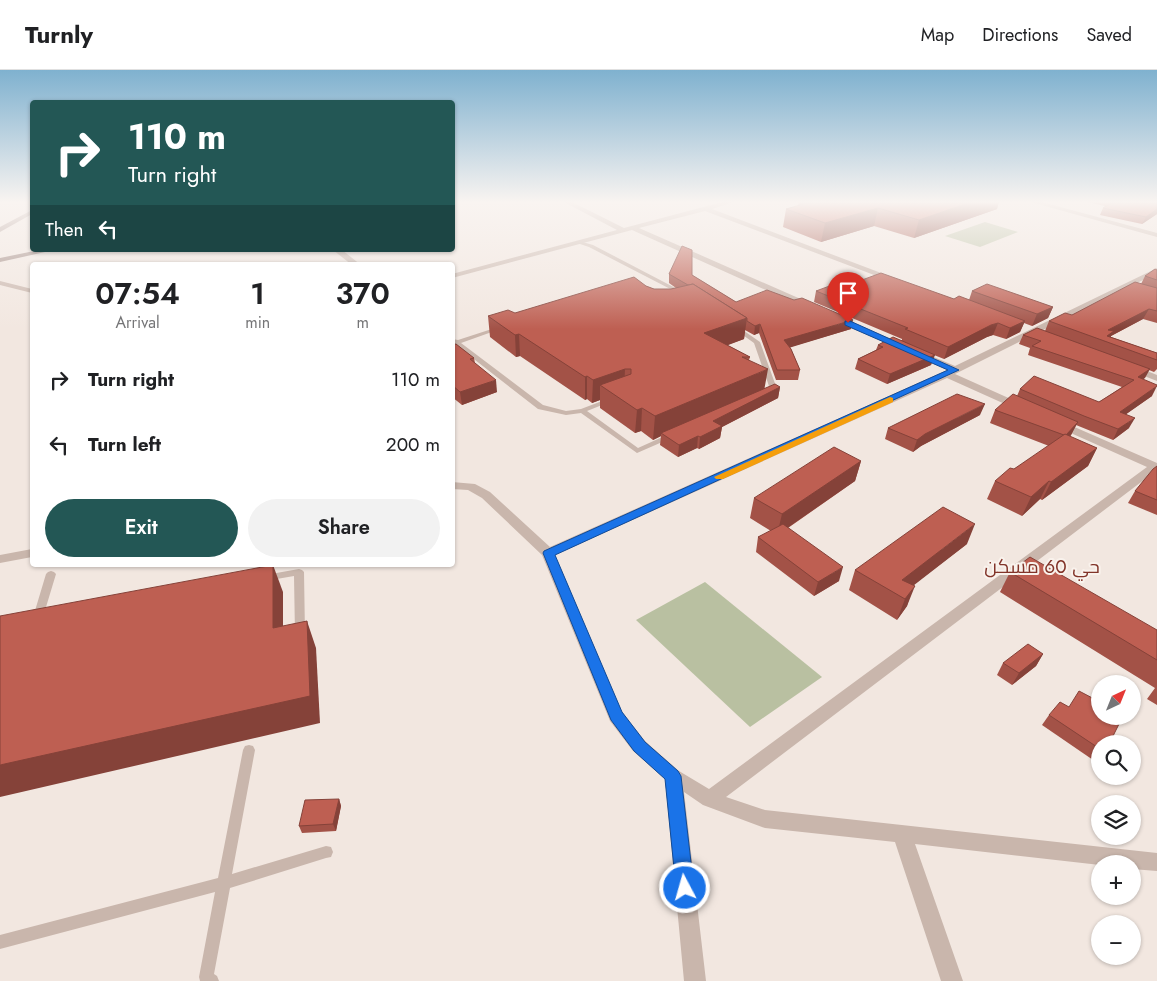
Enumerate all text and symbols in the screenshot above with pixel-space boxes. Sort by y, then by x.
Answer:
text: Turnly [25,17,93,52]
text: Map [921,22,954,48]
text: Directions [982,22,1058,48]
text: Saved [1086,22,1132,48]
text: 110 m [128,112,226,162]
icon: right [45,120,110,185]
text: Turn right [128,158,216,190]
icon: left [94,215,122,243]
text: Then [45,216,84,243]
text: 07:54 [95,272,180,315]
text: 1 [250,272,265,315]
text: 370 [336,272,390,315]
pin [827,272,869,323]
icon: arrive [834,279,862,307]
text: Arrival [116,311,160,334]
text: min [245,311,270,334]
text: m [356,311,369,334]
icon: right [45,366,73,394]
text: Turn right [88,366,174,393]
text: 110 m [391,366,440,393]
icon: left [45,431,73,459]
text: Turn left [88,431,161,458]
text: 200 m [386,431,440,458]
button: Exit [45,499,238,557]
button: Share [248,499,440,557]
district label: حي 60 مسكن [984,553,1100,581]
north arrow [1091,675,1141,725]
map controls [1091,675,1141,965]
button: search [1091,735,1141,785]
button: layers [1091,795,1141,845]
button: + [1091,855,1141,905]
position arrow [658,861,710,913]
button: − [1091,915,1141,965]

